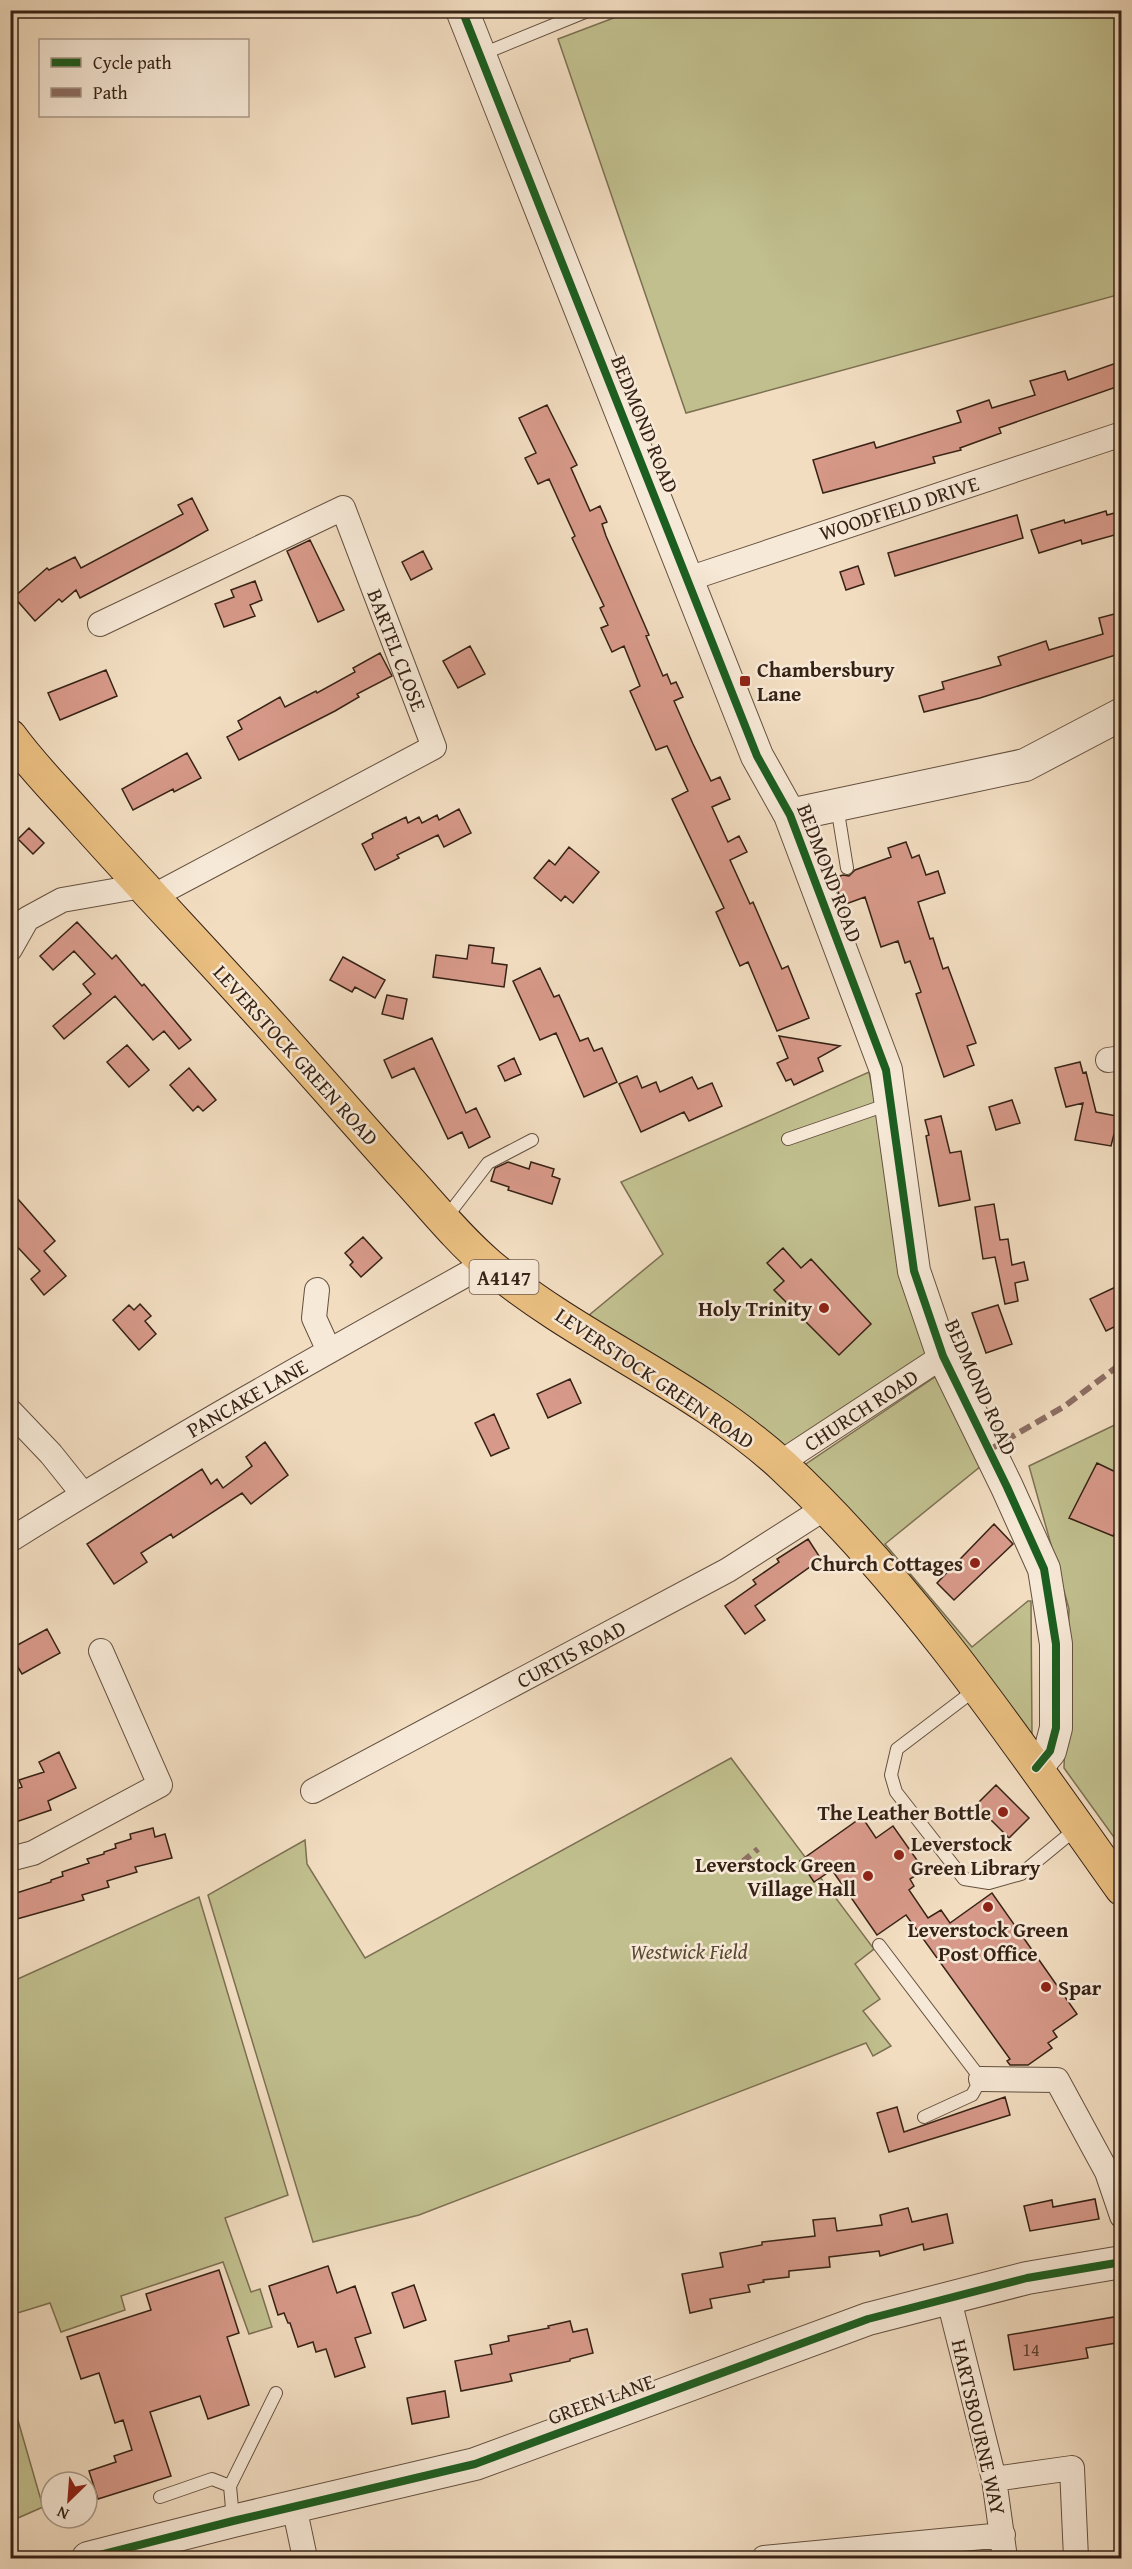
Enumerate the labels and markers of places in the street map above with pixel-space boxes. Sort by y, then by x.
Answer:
place label: Chambersbury Lane [757,654,895,709]
marker: Chambersbury Lane [738,674,752,688]
place label: Holy Trinity [698,1293,812,1324]
marker: Holy Trinity [817,1301,831,1315]
place label: Church Cottages [811,1548,963,1579]
marker: Church Cottages [968,1556,982,1570]
place label: The Leather Bottle [817,1797,991,1828]
marker: The Leather Bottle [996,1805,1010,1819]
place label: Leverstock Green Library [911,1828,1041,1883]
marker: Leverstock Green Library [892,1848,906,1862]
place label: Leverstock Green Village Hall [695,1849,857,1904]
marker: Leverstock Green Village Hall [861,1869,875,1883]
marker: Leverstock Green Post Office [981,1900,995,1914]
place label: Leverstock Green Post Office [908,1914,1069,1969]
place label: Spar [1058,1972,1102,2003]
marker: Spar [1039,1980,1053,1994]

